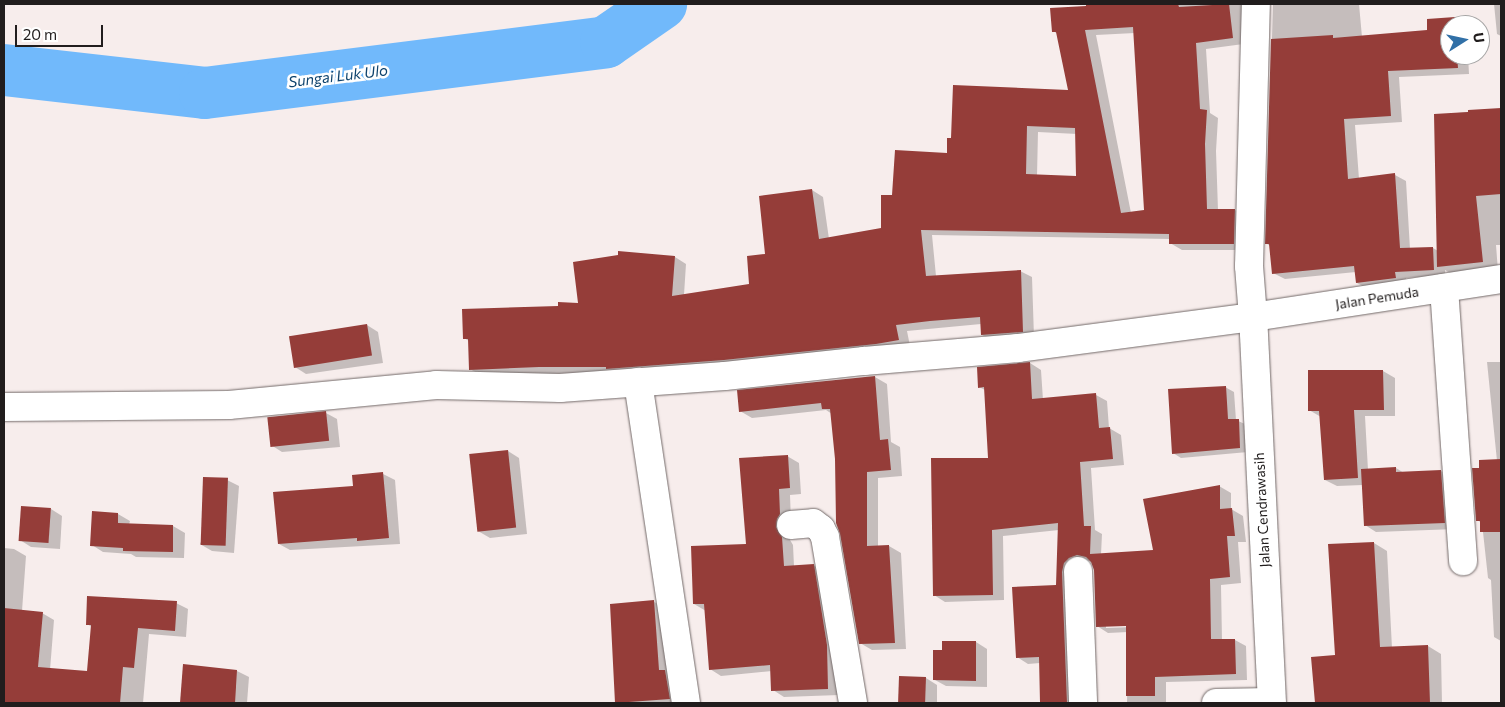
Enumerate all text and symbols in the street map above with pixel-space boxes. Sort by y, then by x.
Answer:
scale bar [18,15,105,47]
north arrow [1440,15,1490,65]
text: 20 m [23,25,57,43]
text: U [1470,31,1489,44]
water label: Sungai Luk Ulo [287,61,389,91]
street label: Jalan Pemuda [1334,283,1420,313]
street label: Jalan Cendrawasih [1251,452,1273,568]

